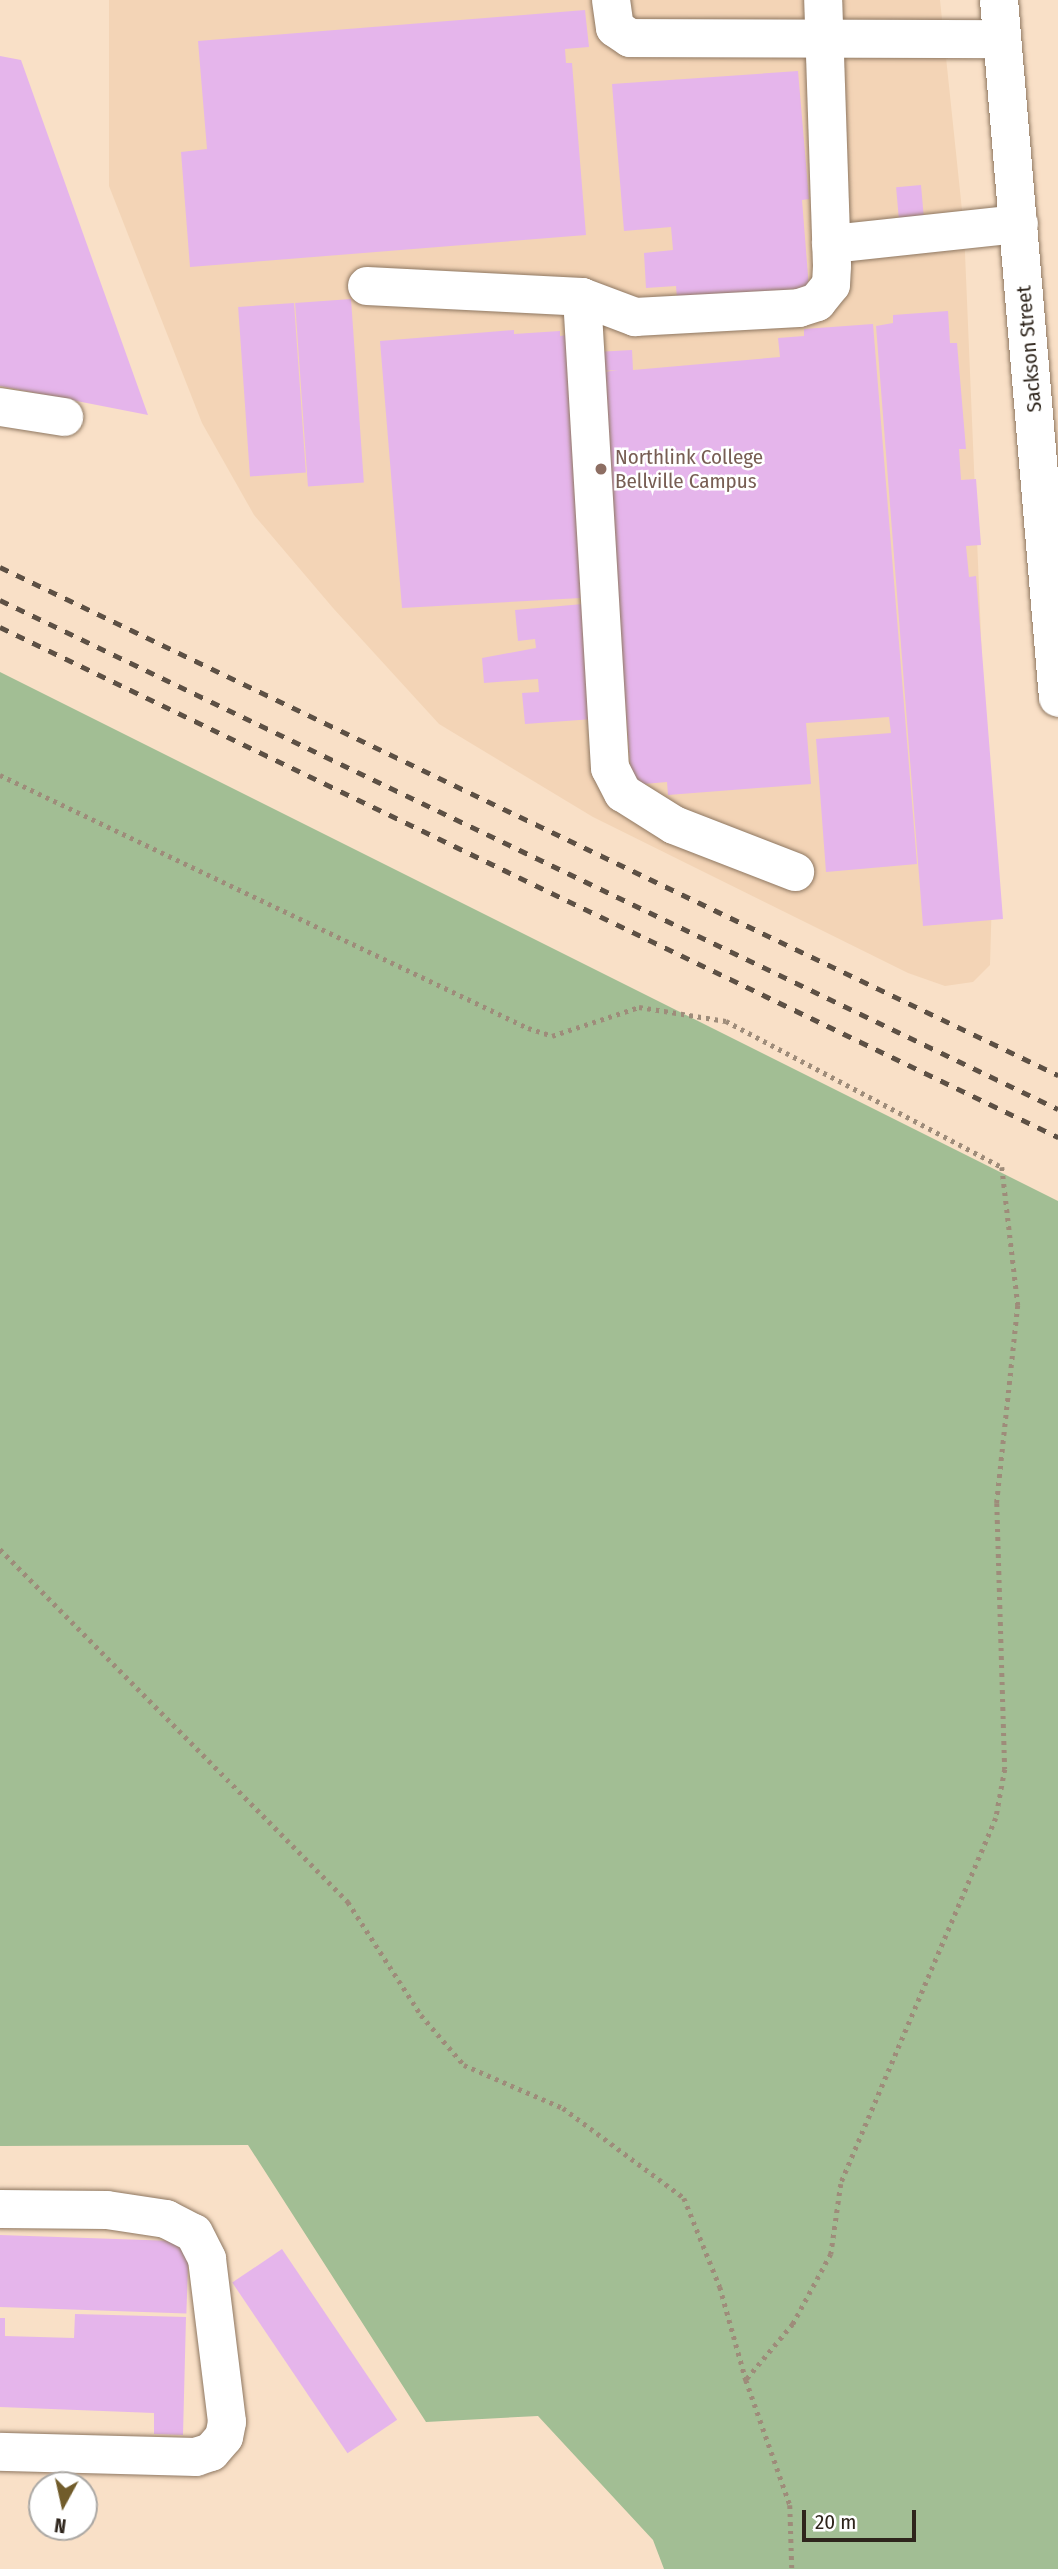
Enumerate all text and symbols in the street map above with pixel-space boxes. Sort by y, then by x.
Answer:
street label: Sackson Street [1011,285,1047,413]
place label: Northlink College Bellville Campus [615,444,763,494]
marker: Northlink College Bellville Campus [593,461,609,477]
north arrow [28,2471,98,2541]
scale bar [806,2496,920,2540]
text: 20 m [815,2509,856,2535]
text: N [53,2513,68,2537]

